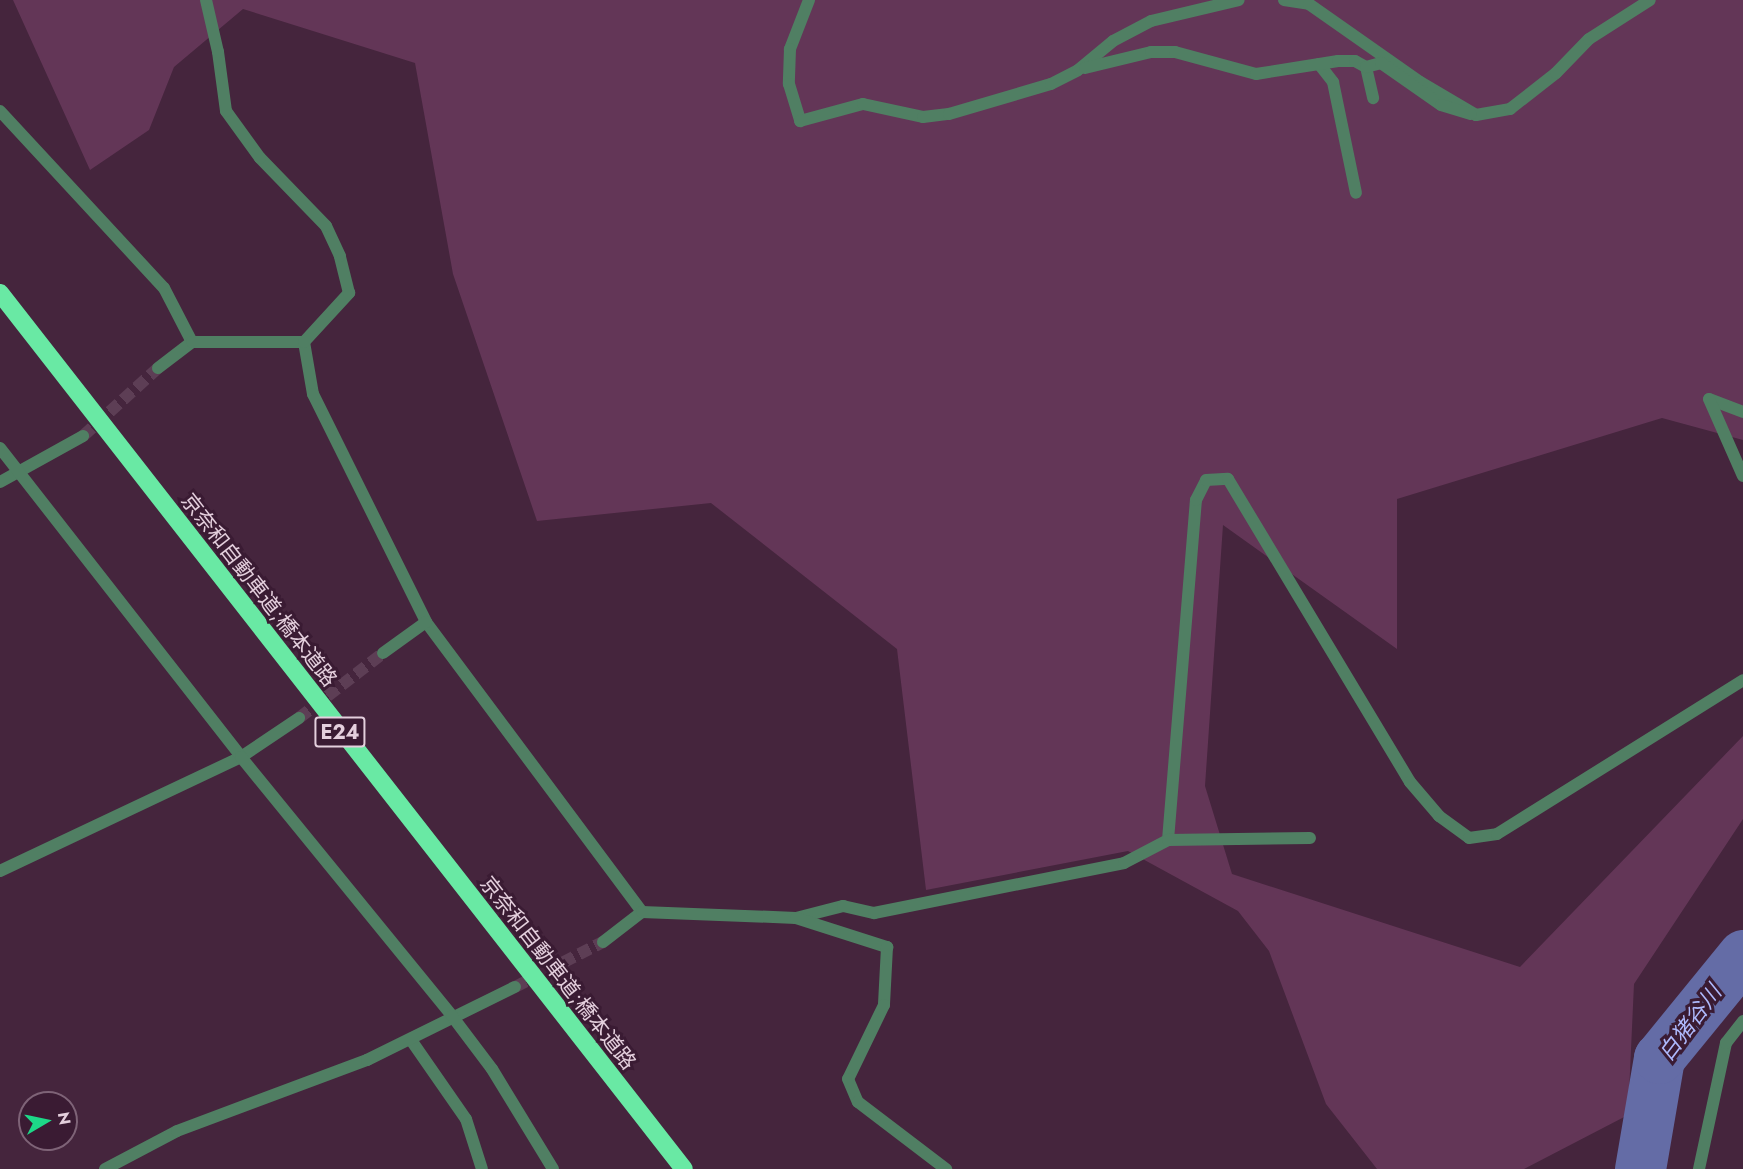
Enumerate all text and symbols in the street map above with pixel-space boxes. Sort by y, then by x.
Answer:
street label: 京奈和自動車道;橋本道路 [176,488,342,692]
road number: E24 [313,715,367,749]
street label: 京奈和自動車道;橋本道路 [475,871,641,1075]
water label: 白猪谷川 [1653,980,1727,1066]
north arrow [18,1091,78,1151]
text: N [52,1110,77,1126]

